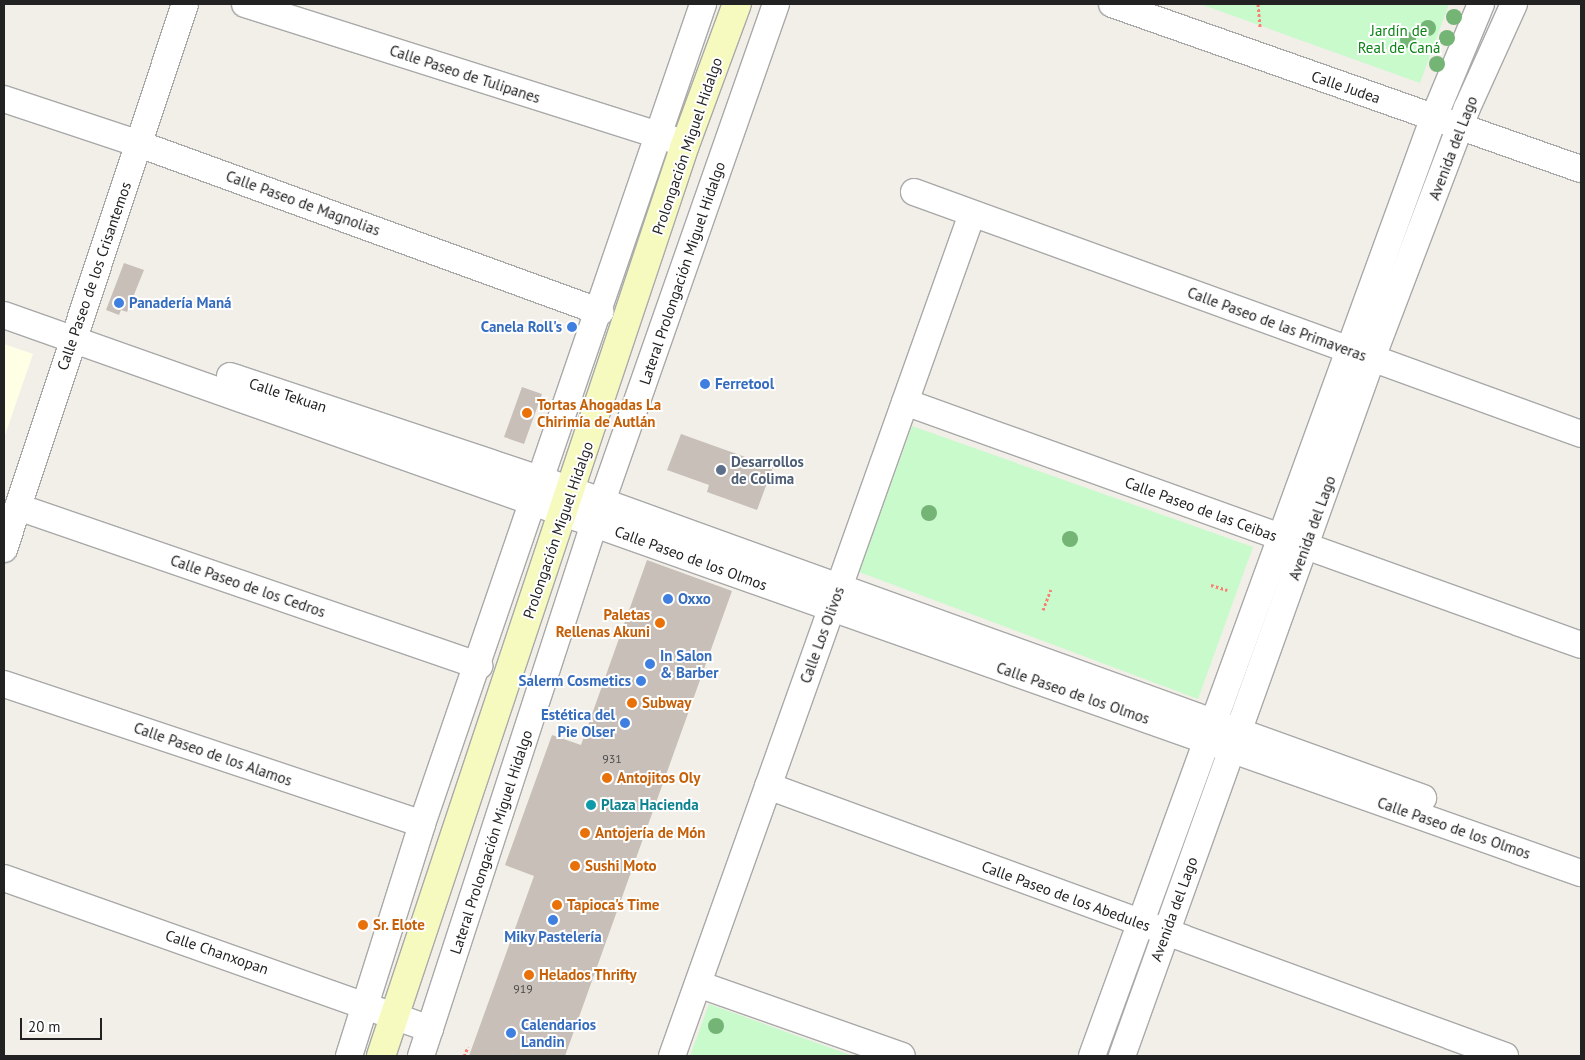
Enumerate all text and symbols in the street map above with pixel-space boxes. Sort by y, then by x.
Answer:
park label: Jardín de Real de Caná [1358,21,1440,56]
street label: Calle Paseo de Tulipanes [387,41,543,107]
street label: Prolongación Miguel Hidalgo [648,55,726,237]
street label: Calle Judea [1309,67,1383,107]
street label: Avenida del Lago [1425,94,1481,202]
street label: Lateral Prolongación Miguel Hidalgo [635,159,729,387]
street label: Calle Paseo de Magnolias [223,167,383,239]
street label: Calle Paseo de los Crisantemos [53,179,135,373]
street label: Calle Paseo de las Primaveras [1185,283,1369,365]
place label: Panadería Maná [129,294,231,312]
marker: Panadería Maná [113,297,125,309]
place label: Canela Roll's [481,318,562,336]
marker: Canela Roll's [566,321,578,333]
street label: Calle Tekuan [247,374,329,416]
place label: Ferretool [715,375,774,393]
marker: Ferretool [699,378,711,390]
place label: Tortas Ahogadas La Chirimía de Autlán [537,395,662,430]
marker: Tortas Ahogadas La Chirimía de Autlán [521,407,533,419]
street label: Prolongación Miguel Hidalgo [519,439,597,621]
place label: Desarrollos de Colima [731,452,804,487]
marker: Desarrollos de Colima [715,464,727,476]
street label: Calle Paseo de las Ceibas [1122,473,1280,545]
street label: Avenida del Lago [1285,473,1339,583]
street label: Calle Paseo de los Olmos [612,522,770,594]
street label: Calle Paseo de los Cedros [168,551,328,621]
street label: Calle Los Olivos [796,584,848,686]
place label: Oxxo [678,590,711,608]
marker: Oxxo [662,593,674,605]
place label: Paletas Rellenas Akuni [555,605,650,640]
marker: Paletas Rellenas Akuni [654,617,666,629]
place label: In Salon & Barber [660,646,718,681]
marker: In Salon & Barber [644,658,656,670]
street label: Calle Paseo de los Olmos [994,658,1152,728]
place label: Salerm Cosmetics [518,672,631,690]
marker: Salerm Cosmetics [635,675,647,687]
place label: Subway [642,694,691,712]
marker: Subway [626,697,638,709]
place label: Estética del Pie Olser [541,705,615,740]
marker: Estética del Pie Olser [619,717,631,729]
street label: Calle Paseo de los Alamos [131,718,295,790]
street label: Lateral Prolongación Miguel Hidalgo [446,728,536,956]
house number: 931 [602,752,622,766]
place label: Antojitos Oly [617,769,700,787]
marker: Antojitos Oly [601,772,613,784]
street label: Calle Paseo de los Olmos [1375,793,1533,863]
place label: Plaza Hacienda [601,796,699,814]
marker: Plaza Hacienda [585,799,597,811]
place label: Antojería de Món [595,824,705,842]
marker: Antojería de Món [579,827,591,839]
street label: Avenida del Lago [1147,854,1201,964]
place label: Sushi Moto [585,857,657,875]
street label: Calle Paseo de los Abedules [979,857,1153,935]
marker: Sushi Moto [569,860,581,872]
place label: Tapioca's Time [567,896,660,914]
marker: Tapioca's Time [551,899,563,911]
marker: Miky Pastelería [547,914,559,926]
place label: Sr. Elote [373,916,426,934]
marker: Sr. Elote [357,919,369,931]
street label: Calle Chanxopan [163,926,271,978]
place label: Miky Pastelería [504,928,602,946]
place label: Helados Thrifty [539,966,637,984]
marker: Helados Thrifty [523,969,535,981]
house number: 919 [513,982,533,996]
scale bar [22,1008,105,1040]
place label: Calendarios Landin [521,1015,596,1050]
text: 20 m [28,1017,61,1036]
marker: Calendarios Landin [505,1027,517,1039]

